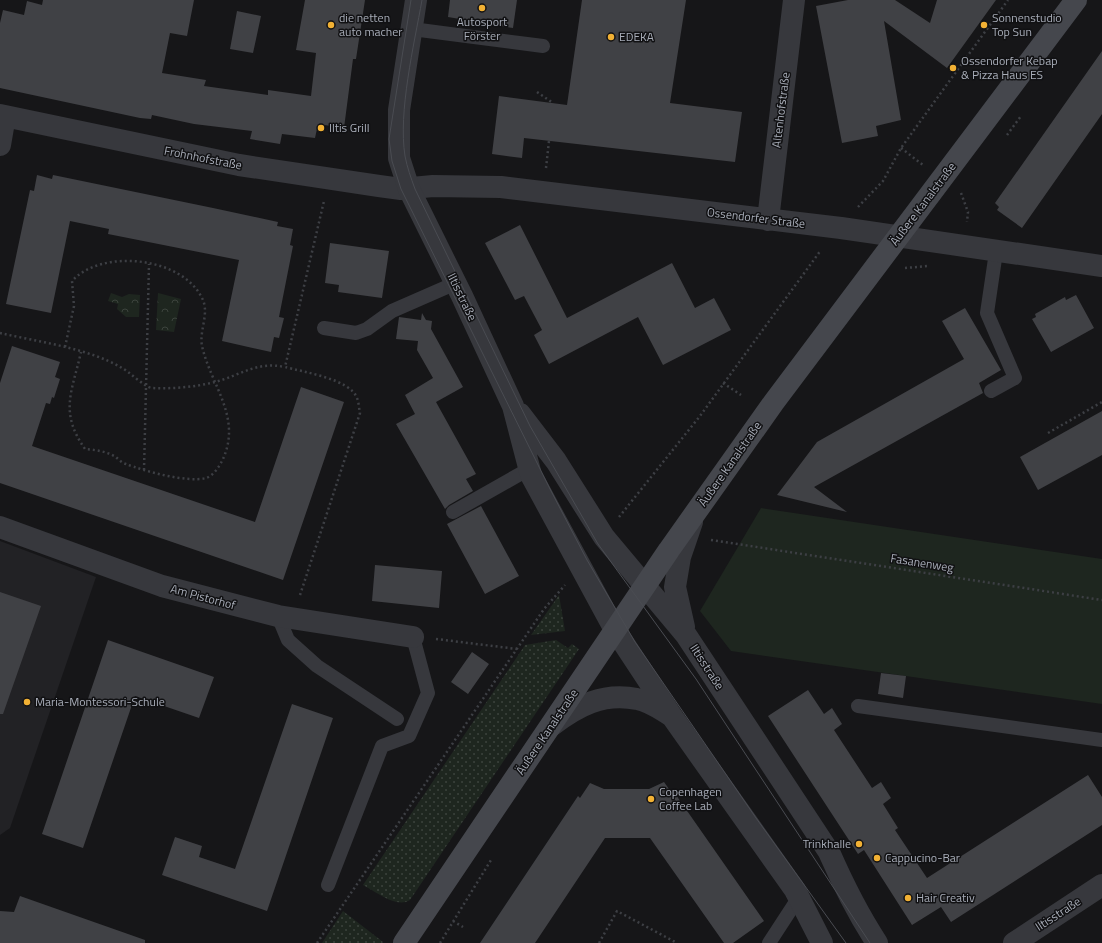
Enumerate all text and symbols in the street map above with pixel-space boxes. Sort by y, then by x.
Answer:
marker: Autosport Förster [477,3,487,13]
place label: die netten auto macher [339,8,403,41]
place label: Sonnenstudio Top Sun [992,8,1062,41]
place label: Autosport Förster [457,12,508,45]
marker: die netten auto macher [326,20,336,30]
marker: Sonnenstudio Top Sun [979,20,989,30]
place label: EDEKA [619,27,654,46]
marker: EDEKA [606,32,616,42]
place label: Ossendorfer Kebap & Pizza Haus ES [961,51,1058,84]
marker: Ossendorfer Kebap & Pizza Haus ES [948,63,958,73]
street label: Altenhofstraße [766,71,795,149]
place label: Iltis Grill [329,118,370,137]
marker: Iltis Grill [316,123,326,133]
street label: Frohnhofstraße [163,141,244,174]
street label: Äußere Kanalstraße [885,158,960,249]
street label: Ossendorfer Straße [706,202,806,233]
street label: Iltisstraße [443,270,482,324]
street label: Äußere Kanalstraße [693,417,766,510]
street label: Fasanenweg [889,548,955,577]
street label: Am Pistorhof [169,579,238,614]
street label: Iltisstraße [686,640,729,693]
street label: Äußere Kanalstraße [511,685,582,779]
place label: Maria-Montessori-Schule [35,692,165,711]
marker: Maria-Montessori-Schule [22,697,32,707]
place label: Copenhagen Coffee Lab [659,782,722,815]
marker: Copenhagen Coffee Lab [646,794,656,804]
place label: Trinkhalle [803,834,851,853]
marker: Trinkhalle [854,839,864,849]
place label: Cappucino-Bar [885,848,960,867]
marker: Cappucino-Bar [872,853,882,863]
place label: Hair Creativ [916,888,975,907]
street label: Iltisstraße [1031,892,1084,935]
marker: Hair Creativ [903,893,913,903]

